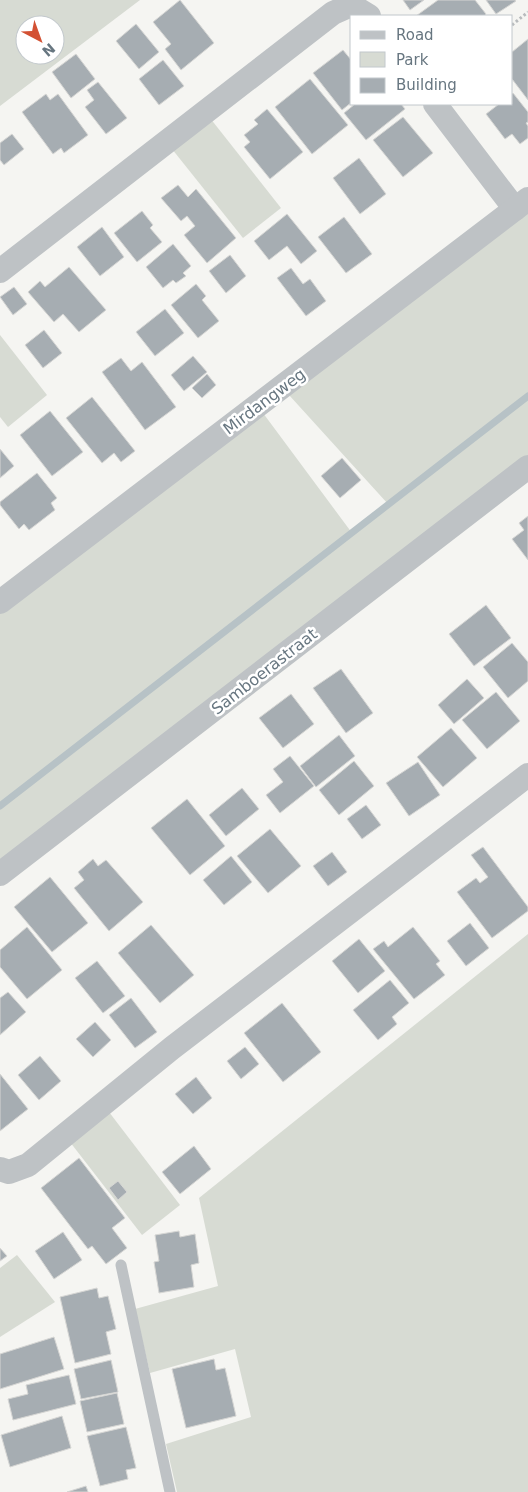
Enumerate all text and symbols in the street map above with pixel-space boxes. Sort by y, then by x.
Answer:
north arrow [15,15,65,65]
legend [350,15,513,105]
text: Road [396,26,434,44]
text: N [39,40,58,60]
text: Park [396,51,429,69]
text: Building [396,76,457,94]
street label: Mirdangweg [219,364,309,438]
street label: Samboerastraat [208,624,321,719]

